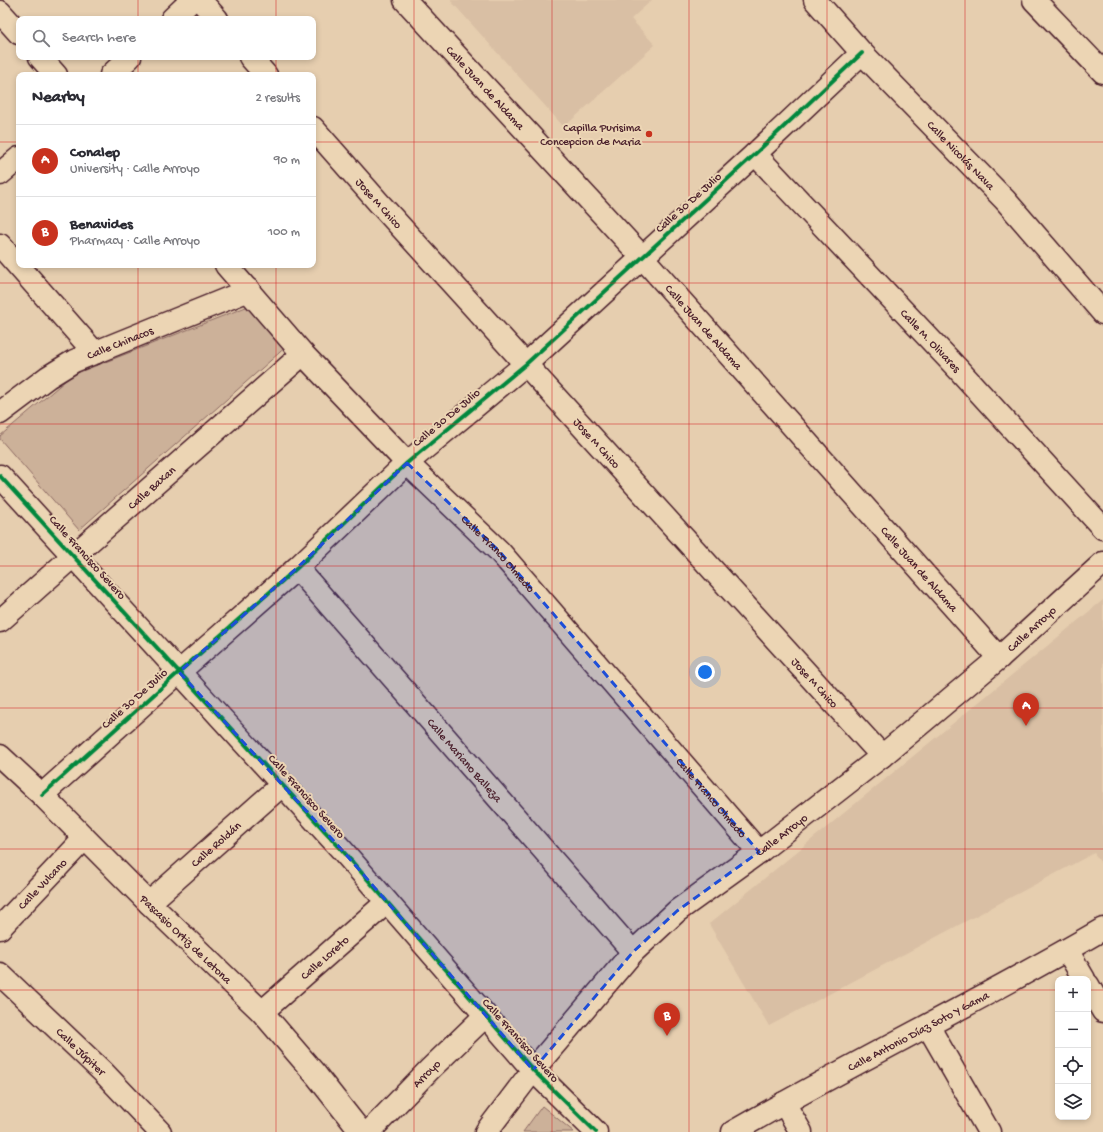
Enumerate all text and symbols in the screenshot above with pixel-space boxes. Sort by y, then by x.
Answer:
search box [16,16,316,60]
icon: search [30,27,52,49]
text: Search here [62,29,136,47]
street label: Calle Juan de Aldama [442,44,527,134]
text: Nearby [32,88,85,108]
text: 2 results [255,91,300,106]
street label: Calle Nicolás Nava [923,119,997,194]
place label: Capilla Purisima Concepcion de Maria [540,122,641,150]
marker: Capilla Purisima Concepcion de Maria [644,129,654,139]
text: Conalep [70,144,120,162]
text: A [41,153,49,168]
text: 90 m [274,153,300,168]
text: University · Calle Arroyo [70,162,200,177]
street label: Calle 30 De Julio [654,170,725,237]
street label: Jose M Chico [351,176,404,232]
text: Benavides [70,216,133,234]
text: B [42,225,48,240]
text: 100 m [268,225,300,240]
text: Pharmacy · Calle Arroyo [70,234,200,249]
street label: Calle Juan de Aldama [661,283,744,374]
street label: Calle M. Olivares [896,307,963,376]
street label: Calle Chinacos [85,324,156,364]
street label: Calle 30 De Julio [411,386,484,451]
street label: Jose M Chico [569,416,622,472]
street label: Calle Baxan [126,464,180,513]
street label: Calle Francisco Severo [45,513,128,603]
street label: Calle Franco Olmedo [457,513,537,596]
street label: Calle Juan de Aldama [876,525,960,616]
street label: Calle Arroyo [1005,604,1060,656]
street label: Jose M Chico [787,656,840,712]
your location [695,662,715,682]
street label: Calle 30 De Julio [100,666,171,733]
pin: A [1013,693,1039,726]
street label: Calle Mariano Balleza [423,716,504,806]
street label: Calle Francisco Severo [264,752,347,842]
street label: Calle Franco Olmedo [672,756,749,841]
street label: Calle Arroyo [754,812,811,861]
street label: Calle Roldán [189,819,245,871]
street label: Calle Vulcano [16,856,71,914]
street label: Pascasio Ortiz de Letona [135,892,234,988]
street label: Calle Loreto [299,934,353,984]
map controls [1055,976,1091,1120]
button: + [1055,976,1091,1012]
street label: Calle Antonio Díaz Soto Y Gama [846,989,992,1076]
street label: Calle Francisco Severo [478,996,561,1086]
pin: B [654,1003,680,1036]
button: − [1055,1012,1091,1048]
street label: Calle Júpiter [52,1026,109,1081]
button: locate [1055,1048,1091,1084]
street label: Arroyo [411,1058,444,1092]
button: layers [1055,1084,1091,1120]

